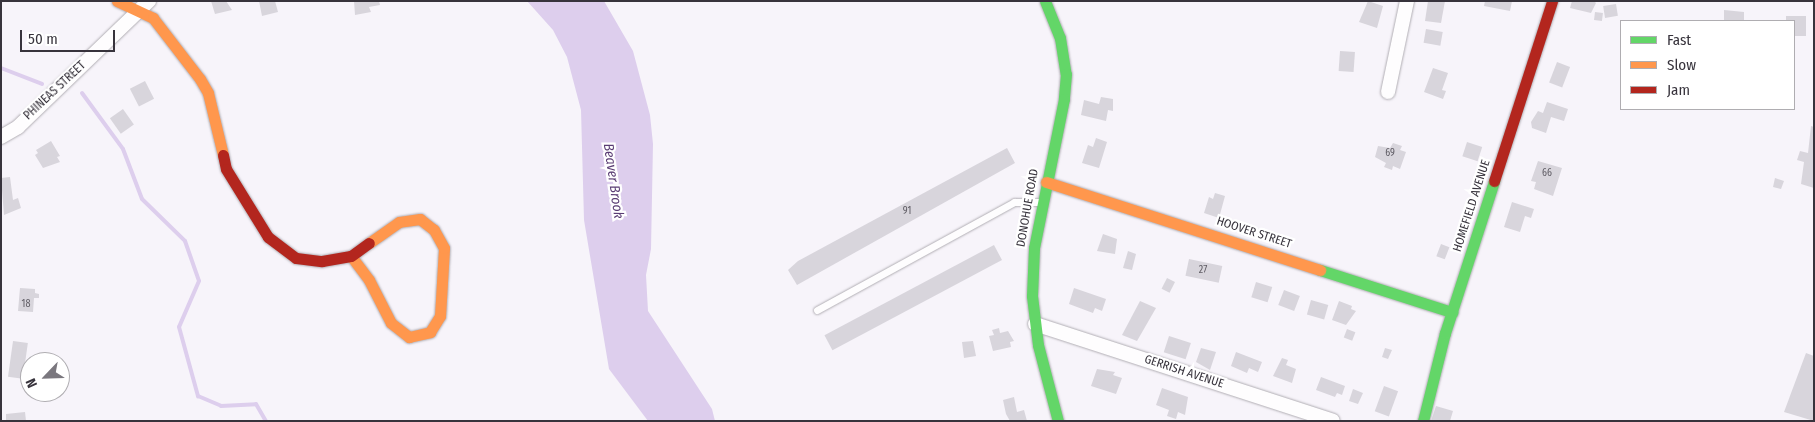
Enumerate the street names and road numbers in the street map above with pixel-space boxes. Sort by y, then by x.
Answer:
street label: PHINEAS STREET [21,59,89,123]
street label: HOMEFIELD AVENUE [1450,158,1494,254]
street label: DONOHUE ROAD [1014,168,1042,248]
street label: HOOVER STREET [1215,214,1293,252]
street label: GERRISH AVENUE [1142,352,1226,392]

